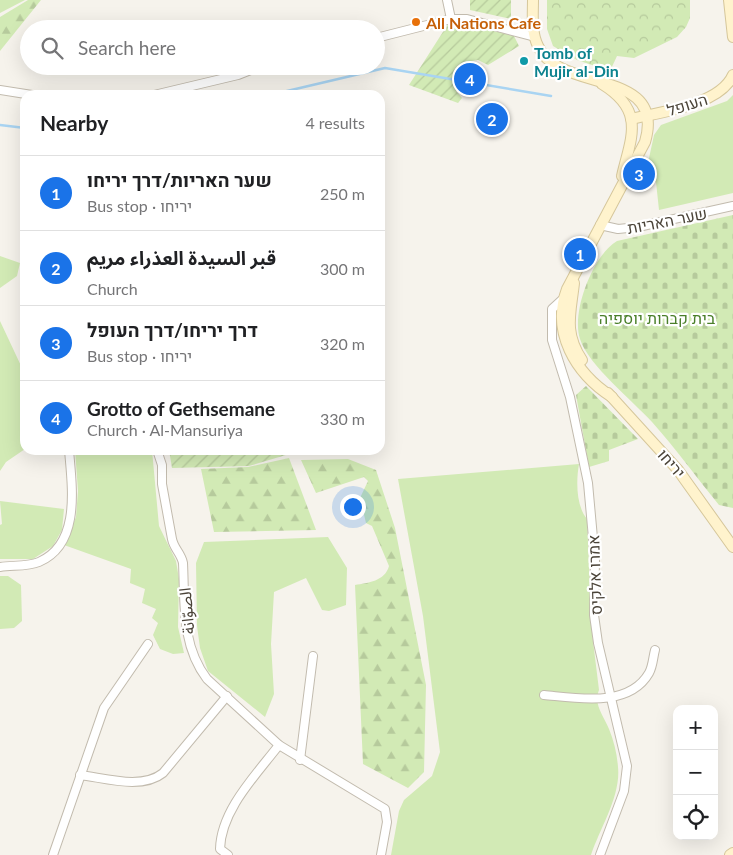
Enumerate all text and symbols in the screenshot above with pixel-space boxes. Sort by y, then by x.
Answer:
place label: All Nations Cafe [425,13,542,32]
marker: All Nations Cafe [410,16,422,28]
search box [20,20,385,75]
icon: search [38,34,66,62]
text: Search here [78,36,176,59]
place label: Tomb of Mujir al-Din [534,43,619,80]
marker: Tomb of Mujir al-Din [518,55,530,67]
pin: 4 [454,60,486,98]
street label: העופל [664,89,710,119]
pin: 2 [476,100,508,138]
text: Nearby [40,110,108,135]
text: 4 results [305,113,365,132]
pin: 3 [623,155,655,193]
text: שער האריות/דרך יריחו [87,168,272,191]
text: 1 [51,184,61,203]
text: 250 m [320,184,365,203]
text: Bus stop · יריחו [87,196,192,215]
street label: שער האריות [625,203,709,237]
pin: 1 [564,235,596,273]
text: قبر السيدة العذراء مريم [87,246,276,269]
text: 2 [51,259,61,278]
text: 300 m [320,259,365,278]
text: Church [87,279,138,298]
park label: בית קברות יוספיה [599,308,716,327]
text: דרך יריחו/דרך העופל [87,318,258,341]
text: 3 [51,334,61,353]
text: 320 m [320,334,365,353]
text: Bus stop · יריחו [87,346,192,365]
text: Grotto of Gethsemane [87,397,275,420]
text: 4 [51,409,61,428]
text: 330 m [320,409,365,428]
text: Church · Al-Mansuriya [87,420,243,439]
street label: יריחו [654,445,690,481]
your location [340,494,366,520]
street label: אמרו אלקיס [583,534,605,616]
street label: الصوّانة [175,587,198,635]
map controls [673,705,718,840]
button: + [673,705,718,750]
button: − [673,750,718,795]
button: locate [673,795,718,840]

